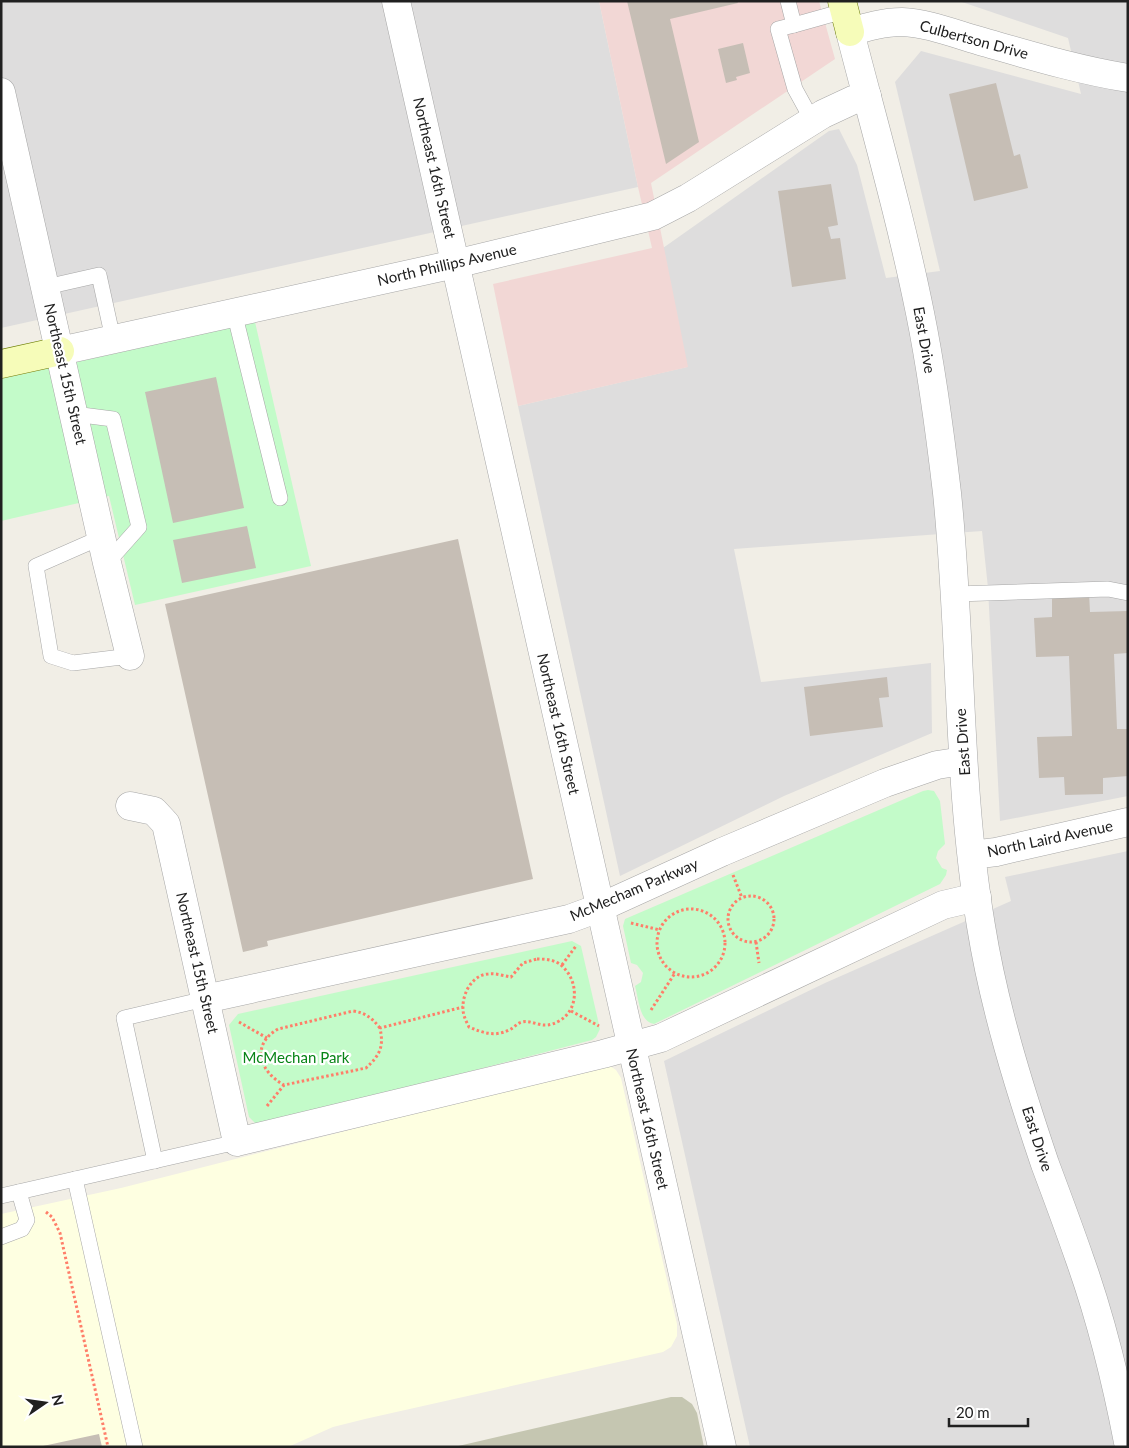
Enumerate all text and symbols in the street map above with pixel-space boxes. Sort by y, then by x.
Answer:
street label: Culbertson Drive [918,16,1031,62]
street label: Northeast 16th Street [410,95,460,241]
street label: North Phillips Avenue [375,239,518,289]
street label: Northeast 15th Street [41,301,91,447]
street label: East Drive [910,305,940,375]
street label: Northeast 16th Street [534,651,584,797]
street label: East Drive [951,708,973,776]
street label: North Laird Avenue [985,816,1114,860]
street label: McMecham Parkway [567,854,701,924]
street label: Northeast 15th Street [173,890,223,1036]
street label: Northeast 16th Street [623,1046,673,1192]
park label: McMechan Park [243,1048,350,1066]
street label: East Drive [1019,1104,1057,1174]
north arrow [20,1378,70,1428]
text: N [49,1393,68,1407]
scale bar [949,1396,1028,1428]
text: 20 m [956,1403,990,1421]

